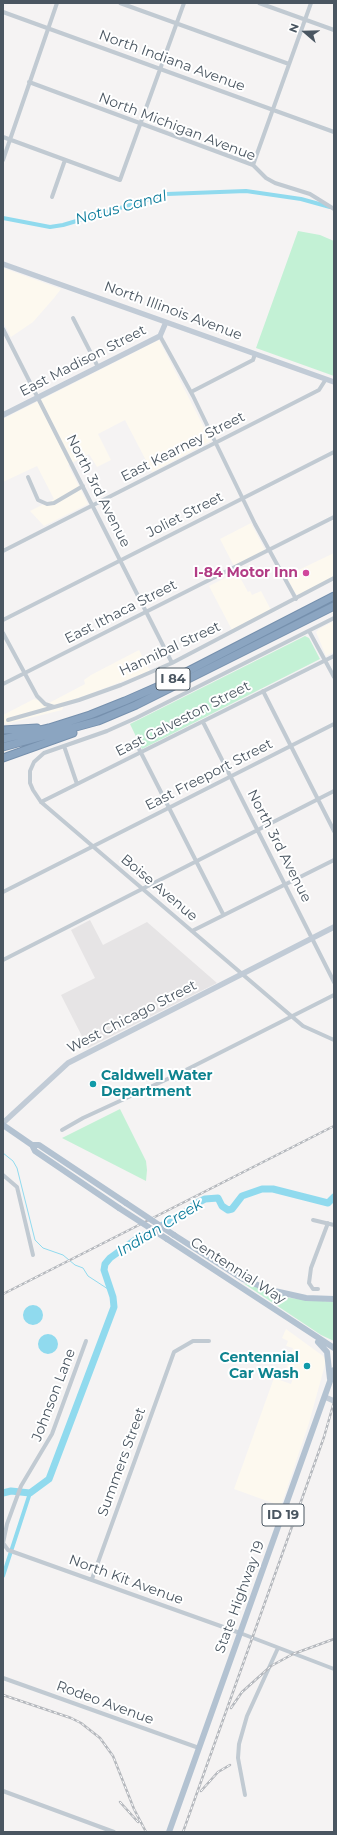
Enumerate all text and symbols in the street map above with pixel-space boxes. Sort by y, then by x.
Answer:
north arrow [285,12,325,52]
text: N [286,21,302,34]
street label: North Indiana Avenue [97,27,247,95]
street label: North Michigan Avenue [96,89,258,165]
water label: Notus Canal [73,187,169,229]
street label: North Illinois Avenue [102,278,244,344]
street label: East Madison Street [17,322,149,400]
street label: East Kearney Street [118,408,248,486]
street label: North 3rd Avenue [62,432,134,550]
street label: Joliet Street [144,489,226,541]
place label: I-84 Motor Inn [194,565,298,581]
marker: I-84 Motor Inn [301,568,311,578]
street label: East Ithaca Street [62,576,180,648]
street label: Hannibal Street [117,618,223,680]
road number: I 84 [156,668,190,690]
street label: East Galveston Street [113,678,253,760]
street label: East Freeport Street [143,736,275,814]
street label: North 3rd Avenue [243,787,315,905]
street label: Boise Avenue [117,851,201,925]
street label: West Chicago Street [64,977,200,1057]
place label: Caldwell Water Department [101,1068,213,1100]
marker: Caldwell Water Department [88,1079,98,1089]
water label: Indian Creek [114,1195,206,1261]
street label: Centennial Way [187,1234,289,1308]
street label: Johnson Lane [29,1346,79,1444]
place label: Centennial Car Wash [220,1350,299,1382]
marker: Centennial Car Wash [302,1361,312,1371]
street label: Summers Street [95,1405,149,1519]
road number: ID 19 [262,1504,304,1526]
street label: State Highway 19 [212,1538,268,1656]
street label: North Kit Avenue [66,1551,186,1609]
street label: Rodeo Avenue [54,1678,156,1728]

